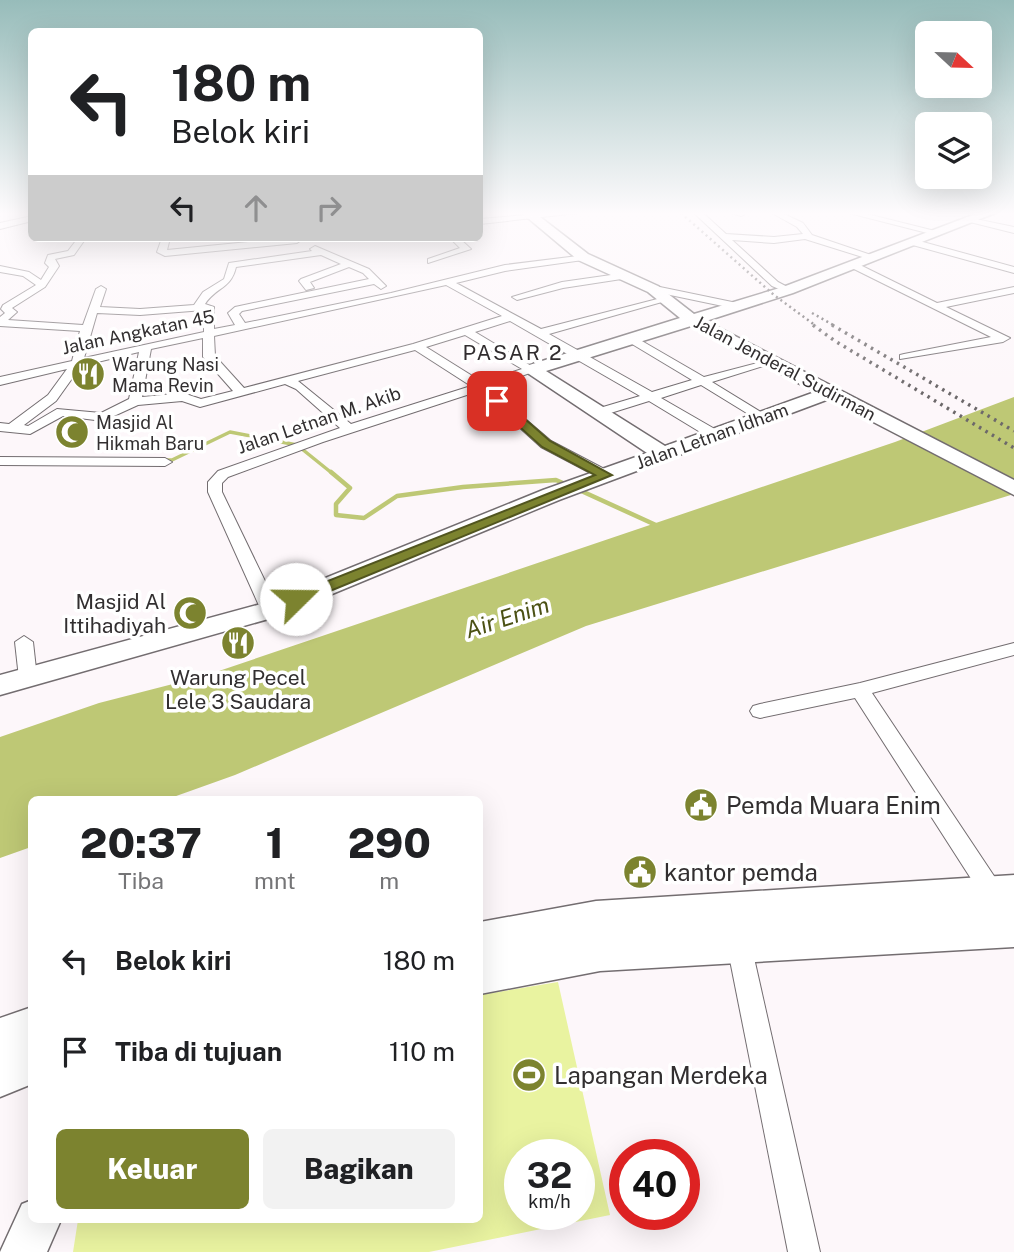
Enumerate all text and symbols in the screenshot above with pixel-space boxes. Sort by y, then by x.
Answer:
north arrow [915,21,992,98]
map controls [915,21,992,189]
text: 180 m [171,54,311,112]
icon: left [56,56,147,147]
button: layers [915,112,992,189]
text: Belok kiri [171,113,310,150]
icon: left [164,189,202,227]
icon: ahead [237,189,275,227]
icon: right [310,189,348,227]
street label: Jalan Angkatan 45 [60,306,216,358]
street label: Jalan Jenderal Sudirman [690,311,880,425]
district label: PASAR 2 [462,340,564,365]
place label: Warung Nasi Mama Revin [112,354,219,396]
restaurant icon: Warung Nasi Mama Revin [69,355,107,393]
pin [467,371,527,431]
street label: Jalan Letnan M. Akib [235,382,403,458]
icon: arrive [478,382,516,420]
street label: Jalan Letnan Idham [633,399,791,473]
place label: Masjid Al Hikmah Baru [96,412,204,454]
mosque icon: Masjid Al Hikmah Baru [53,413,91,451]
position arrow [259,562,333,636]
place label: Masjid Al Ittihadiyah [63,589,166,638]
water label: Air Enim [461,591,553,643]
mosque icon: Masjid Al Ittihadiyah [171,594,209,632]
restaurant icon: Warung Pecel Lele 3 Saudara [219,624,257,662]
place label: Warung Pecel Lele 3 Saudara [165,665,311,714]
public building icon: Pemda Muara Enim [682,786,720,824]
place label: Pemda Muara Enim [726,791,941,819]
text: 20:37 [80,818,202,867]
text: 1 [266,818,284,867]
text: 290 [348,818,431,867]
public building icon: kantor pemda [621,853,659,891]
place label: kantor pemda [664,858,818,886]
text: Tiba [118,867,164,894]
text: mnt [254,867,296,894]
text: m [379,867,399,894]
icon: left [56,942,94,980]
text: Belok kiri [115,945,231,976]
text: 180 m [383,945,455,976]
icon: arrive [56,1033,94,1071]
text: Tiba di tujuan [115,1036,282,1067]
text: 110 m [389,1036,455,1067]
sports icon: Lapangan Merdeka [510,1056,548,1094]
place label: Lapangan Merdeka [554,1061,768,1089]
button: Keluar [56,1129,249,1209]
button: Bagikan [263,1129,455,1209]
speed limit sign: 40 [609,1139,700,1230]
text: 32 [527,1155,572,1196]
text: km/h [528,1191,571,1212]

